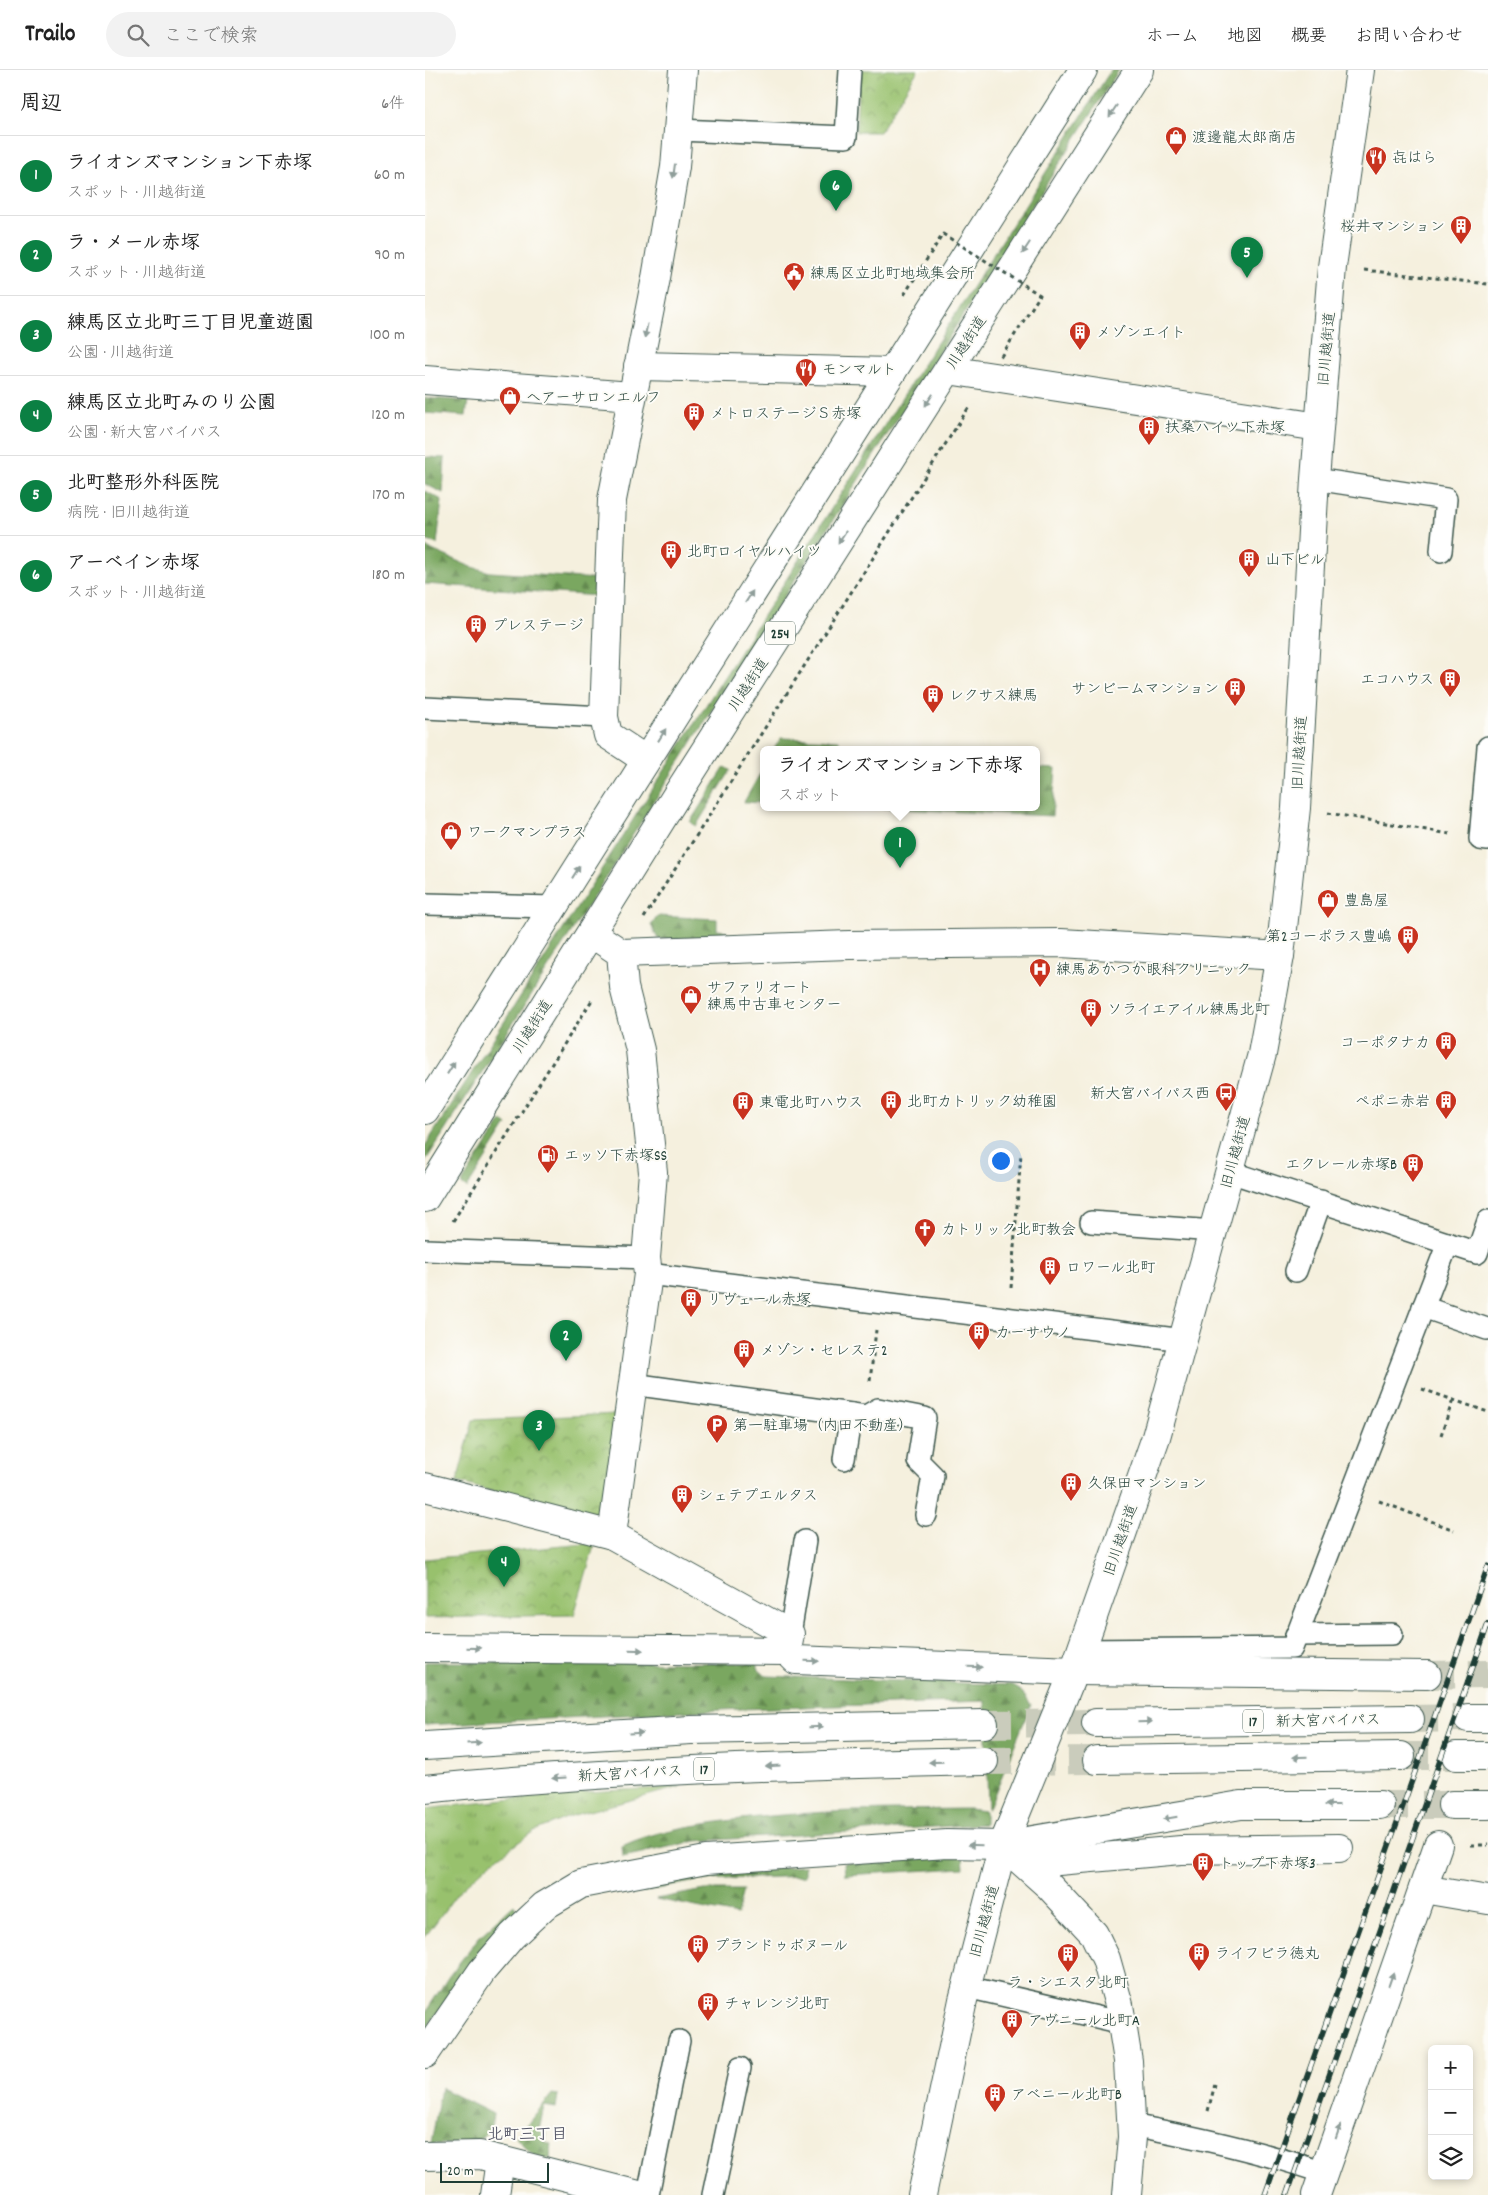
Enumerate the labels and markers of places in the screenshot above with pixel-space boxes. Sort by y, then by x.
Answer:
shop icon: 渡邊龍太郎商店 [1164,125,1188,156]
place label: 渡邊龍太郎商店 [1192,128,1297,150]
restaurant icon: 㐂はら [1364,145,1388,176]
place label: 㐂はら [1392,148,1437,170]
pin: 6 [820,170,852,211]
building icon: 桜井マンション [1449,214,1473,245]
place label: 桜井マンション [1341,217,1445,239]
pin: 5 [1231,237,1263,278]
public building icon: 練馬区立北町地域集会所 [782,261,806,292]
place label: 練馬区立北町地域集会所 [810,264,975,286]
building icon: メゾンエイト [1068,320,1092,351]
place label: メゾンエイト [1096,323,1186,345]
restaurant icon: モンマルト [794,357,818,388]
place label: モンマルト [822,360,897,382]
shop icon: ヘアーサロンエルフ [498,385,522,416]
place label: ヘアーサロンエルフ [526,388,661,410]
building icon: メトロステージＳ赤塚 [682,401,706,432]
place label: メトロステージＳ赤塚 [710,404,861,426]
building icon: 扶桑ハイツ下赤塚 [1137,415,1161,446]
place label: 扶桑ハイツ下赤塚 [1165,418,1285,440]
building icon: 北町ロイヤルハイツ [659,539,683,570]
place label: 北町ロイヤルハイツ [687,542,822,564]
building icon: 山下ビル [1237,547,1261,578]
place label: 山下ビル [1265,550,1325,572]
building icon: プレステージ [464,613,488,644]
place label: プレステージ [492,616,583,638]
building icon: エコハウス [1438,667,1462,698]
place label: エコハウス [1360,670,1434,692]
building icon: サンビームマンション [1223,676,1247,707]
place label: サンビームマンション [1071,679,1219,701]
building icon: レクサス練馬 [921,683,945,714]
place label: レクサス練馬 [949,686,1038,708]
shop icon: ワークマンプラス [439,820,463,851]
place label: ワークマンプラス [467,823,586,845]
pin: 1 [884,827,916,868]
shop icon: 豊島屋 [1316,888,1340,919]
place label: 豊島屋 [1344,891,1389,913]
building icon: 第2コーポラス豊嶋 [1396,924,1420,955]
place label: 第2コーポラス豊嶋 [1266,927,1392,949]
hospital icon: 練馬あかつか眼科クリニック [1028,957,1052,988]
place label: 練馬あかつか眼科クリニック [1056,960,1251,982]
place label: サファリオート 練馬中古車センター [707,978,841,1017]
shop icon: サファリオート 練馬中古車センター [679,984,703,1015]
building icon: ソライエアイル練馬北町 [1079,997,1103,1028]
place label: ソライエアイル練馬北町 [1107,1000,1271,1022]
building icon: コーポタナカ [1434,1030,1458,1061]
place label: コーポタナカ [1340,1033,1430,1055]
bus stop icon: 新大宮バイパス西 [1214,1081,1238,1112]
place label: 新大宮バイパス西 [1090,1084,1210,1106]
building icon: 北町カトリック幼稚園 [879,1089,903,1120]
building icon: ペポニ赤岩 [1434,1089,1458,1120]
building icon: 東電北町ハウス [731,1090,755,1121]
place label: 北町カトリック幼稚園 [907,1092,1057,1114]
place label: ペポニ赤岩 [1355,1092,1430,1114]
place label: 東電北町ハウス [759,1093,863,1115]
fuel station icon: エッソ下赤塚SS [536,1143,560,1174]
place label: エッソ下赤塚SS [564,1146,667,1168]
building icon: エクレール赤塚B [1401,1152,1425,1183]
place label: エクレール赤塚B [1285,1155,1397,1177]
church icon: カトリック北町教会 [913,1217,937,1248]
place label: カトリック北町教会 [941,1220,1076,1242]
building icon: ロワール北町 [1038,1255,1062,1286]
place label: ロワール北町 [1066,1258,1156,1280]
building icon: リヴェール赤塚 [679,1287,703,1318]
place label: リヴェール赤塚 [707,1290,811,1312]
pin: 2 [550,1320,582,1361]
building icon: カーサウノ [967,1320,991,1351]
place label: カーサウノ [995,1323,1071,1345]
building icon: メゾン・セレステ2 [732,1338,756,1369]
place label: メゾン・セレステ2 [760,1341,887,1363]
pin: 3 [523,1410,555,1451]
parking icon: 第一駐車場（内田不動産） [705,1413,729,1444]
place label: 第一駐車場（内田不動産） [733,1416,913,1438]
building icon: 久保田マンション [1059,1471,1083,1502]
place label: 久保田マンション [1087,1474,1206,1496]
building icon: シェテプエルタス [670,1483,694,1514]
place label: シェテプエルタス [698,1486,818,1508]
pin: 4 [488,1546,520,1587]
building icon: トップ下赤塚3 [1191,1851,1215,1882]
place label: トップ下赤塚3 [1219,1854,1316,1876]
building icon: プランドゥボヌール [686,1933,710,1964]
place label: プランドゥボヌール [714,1936,848,1958]
building icon: ライフビラ徳丸 [1187,1941,1211,1972]
building icon: ラ・シエスタ北町 [1056,1942,1080,1973]
place label: ライフビラ徳丸 [1215,1944,1319,1966]
place label: ラ・シエスタ北町 [1008,1973,1129,1995]
building icon: チャレンジ北町 [696,1991,720,2022]
place label: チャレンジ北町 [724,1994,830,2016]
building icon: アヴニール北町A [1000,2008,1024,2039]
place label: アヴニール北町A [1028,2011,1140,2033]
building icon: アベニール北町B [983,2082,1007,2113]
place label: アベニール北町B [1011,2085,1122,2107]

